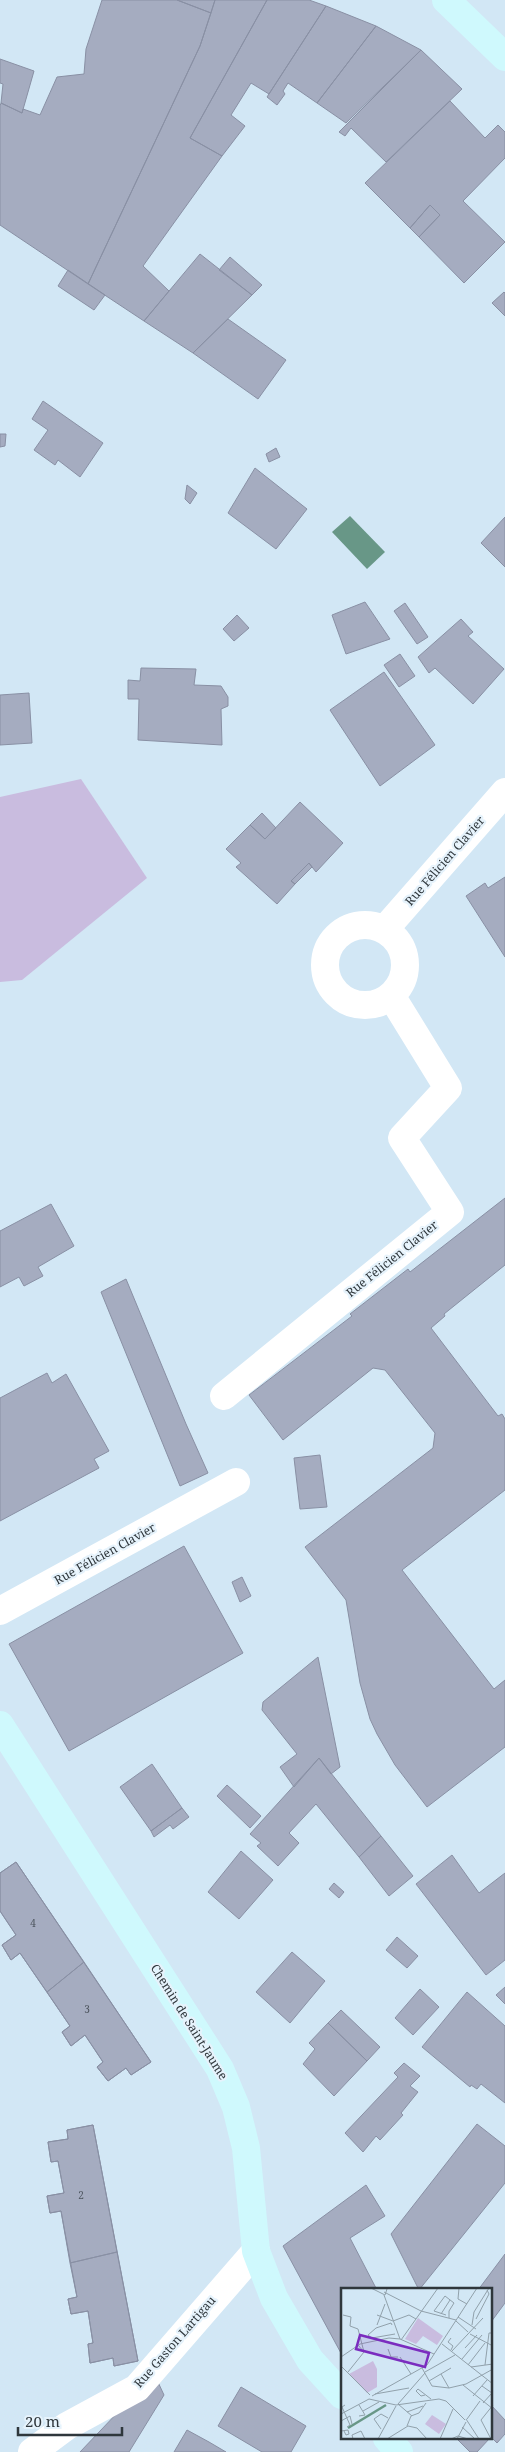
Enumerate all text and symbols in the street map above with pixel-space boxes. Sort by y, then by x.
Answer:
street label: Rue Félicien Clavier [401,812,488,909]
street label: Rue Félicien Clavier [342,1216,441,1301]
street label: Rue Félicien Clavier [51,1518,159,1588]
house number: 4 [30,1916,36,1930]
street label: Chemin de Saint-Jaume [147,1961,232,2083]
house number: 3 [84,2002,90,2016]
house number: 2 [78,2188,84,2202]
inset map [341,2288,492,2440]
street label: Rue Gaston Lartigau [130,2292,220,2391]
scale bar [18,2404,121,2436]
text: 20 m [25,2411,60,2431]

